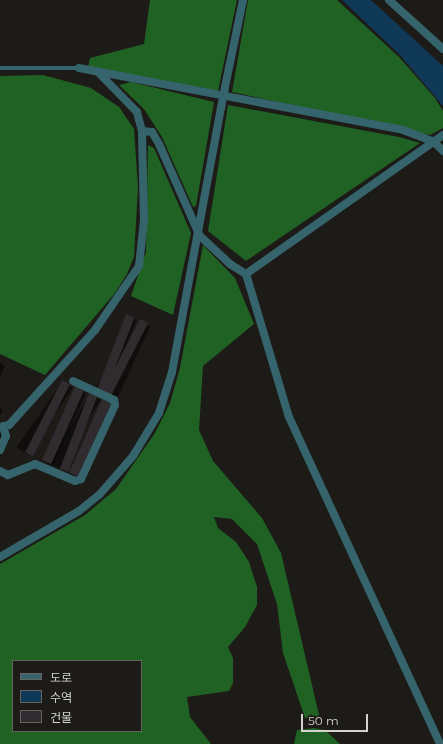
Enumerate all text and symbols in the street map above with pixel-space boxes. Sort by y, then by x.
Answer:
legend [12,660,142,732]
text: 도로 [50,670,72,685]
text: 수역 [50,690,72,705]
scale bar [303,706,370,732]
text: 건물 [50,710,72,725]
text: 50 m [308,713,339,728]

